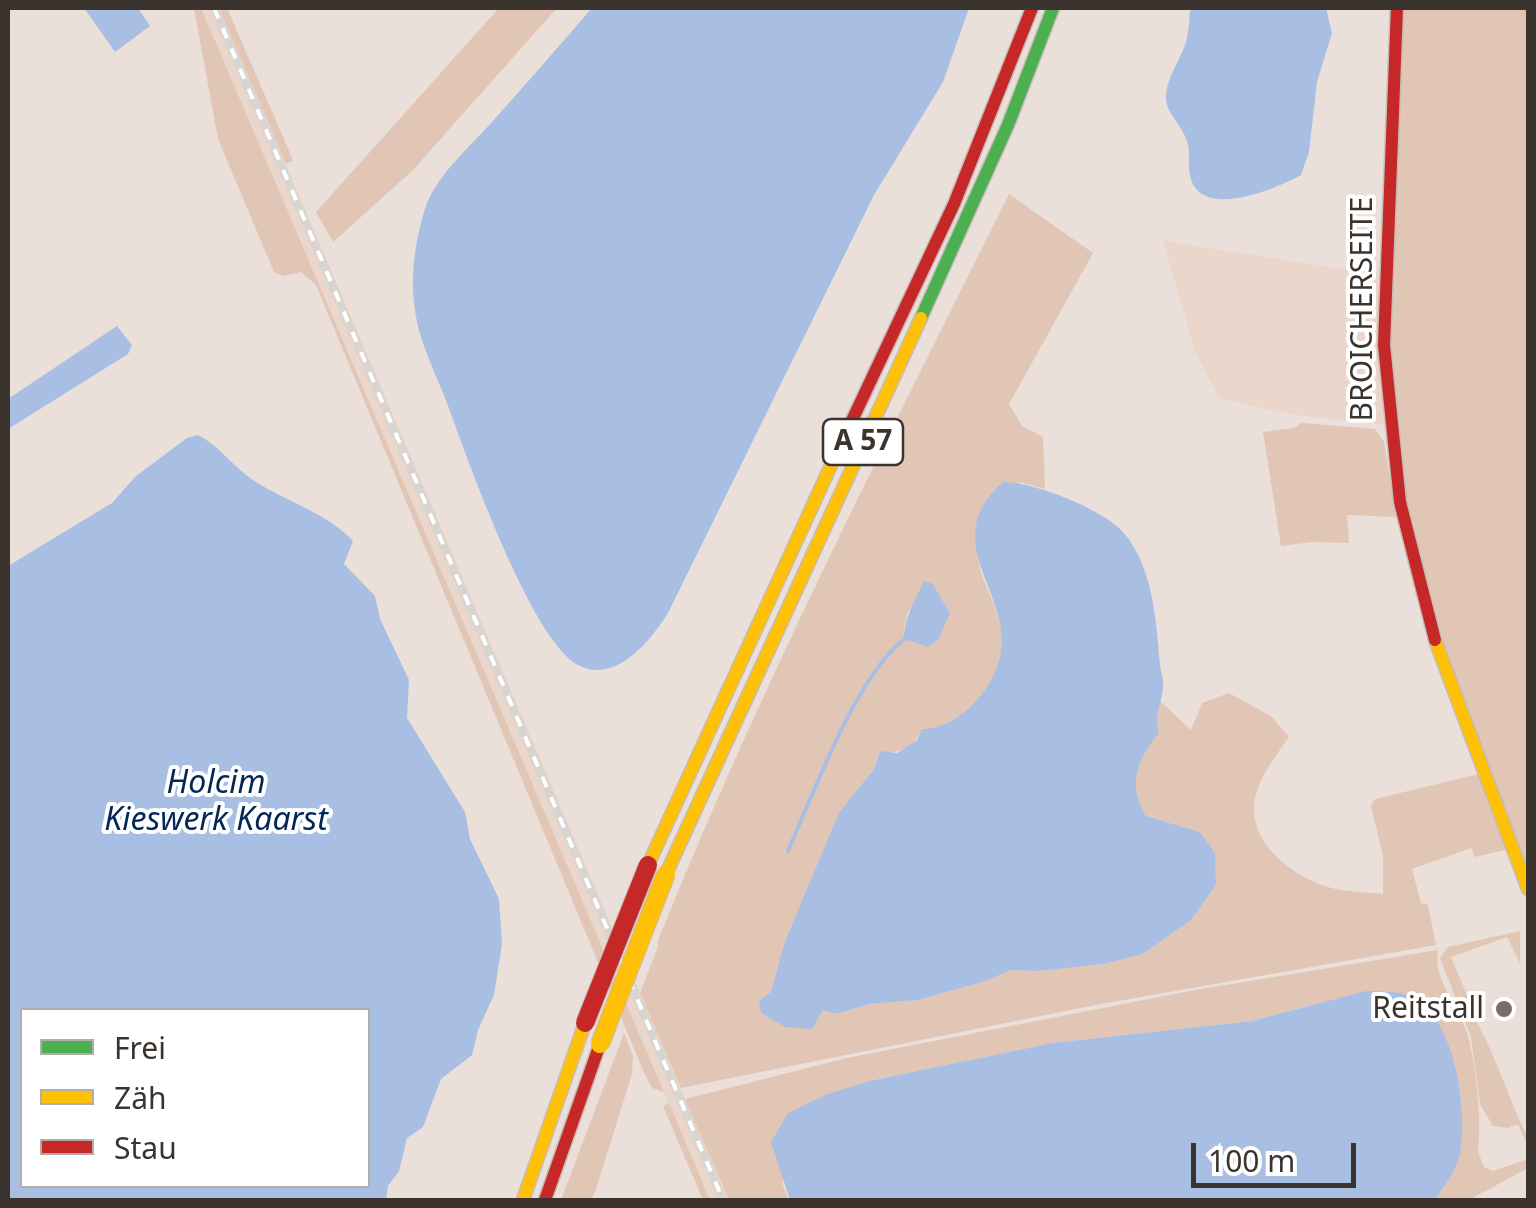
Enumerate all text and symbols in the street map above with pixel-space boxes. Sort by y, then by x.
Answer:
street label: BROICHERSEITE [1345,197,1381,421]
road number: A 57 [823,419,903,465]
water label: Holcim Kieswerk Kaarst [104,765,328,840]
place label: Reitstall [1372,991,1484,1027]
marker: Reitstall [1493,998,1515,1020]
legend [20,1008,370,1188]
text: Frei [114,1027,166,1068]
text: Zäh [114,1077,167,1118]
scale bar [1196,1123,1361,1185]
text: Stau [114,1127,177,1168]
text: 100 m [1208,1140,1295,1181]

